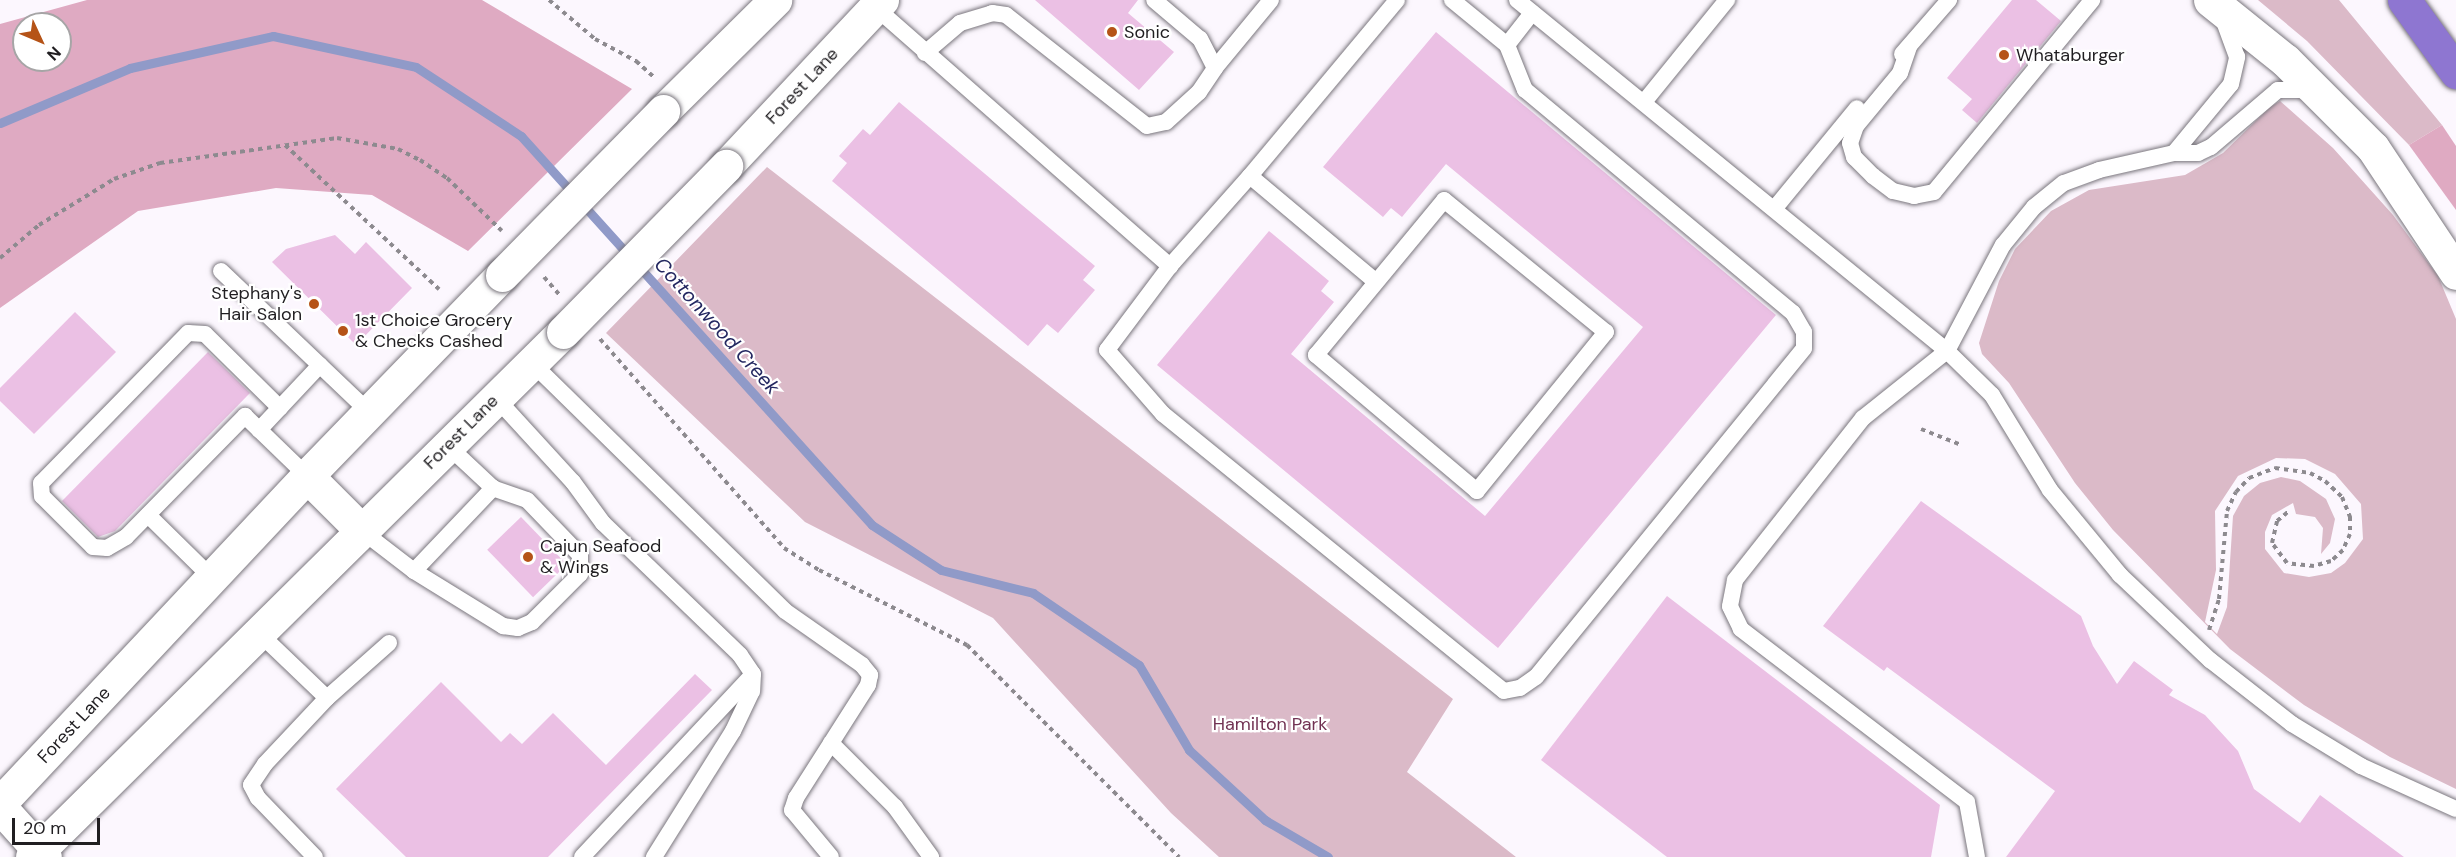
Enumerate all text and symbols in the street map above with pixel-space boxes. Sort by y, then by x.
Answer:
north arrow [12,12,72,72]
place label: Sonic [1124,21,1170,43]
marker: Sonic [1105,25,1119,39]
text: N [42,42,65,65]
street label: Forest Lane [761,43,843,129]
place label: Whataburger [2016,44,2125,66]
marker: Whataburger [1997,48,2011,62]
water label: Cottonwood Creek [649,253,785,399]
place label: Stephany's Hair Salon [211,283,302,326]
marker: Stephany's Hair Salon [307,297,321,311]
place label: 1st Choice Grocery & Checks Cashed [355,310,512,352]
marker: 1st Choice Grocery & Checks Cashed [336,324,350,338]
street label: Forest Lane [419,390,503,474]
place label: Cajun Seafood & Wings [540,536,661,578]
marker: Cajun Seafood & Wings [521,550,535,564]
street label: Forest Lane [33,682,115,768]
park label: Hamilton Park [1213,713,1327,735]
scale bar [15,806,104,844]
text: 20 m [23,816,66,840]

